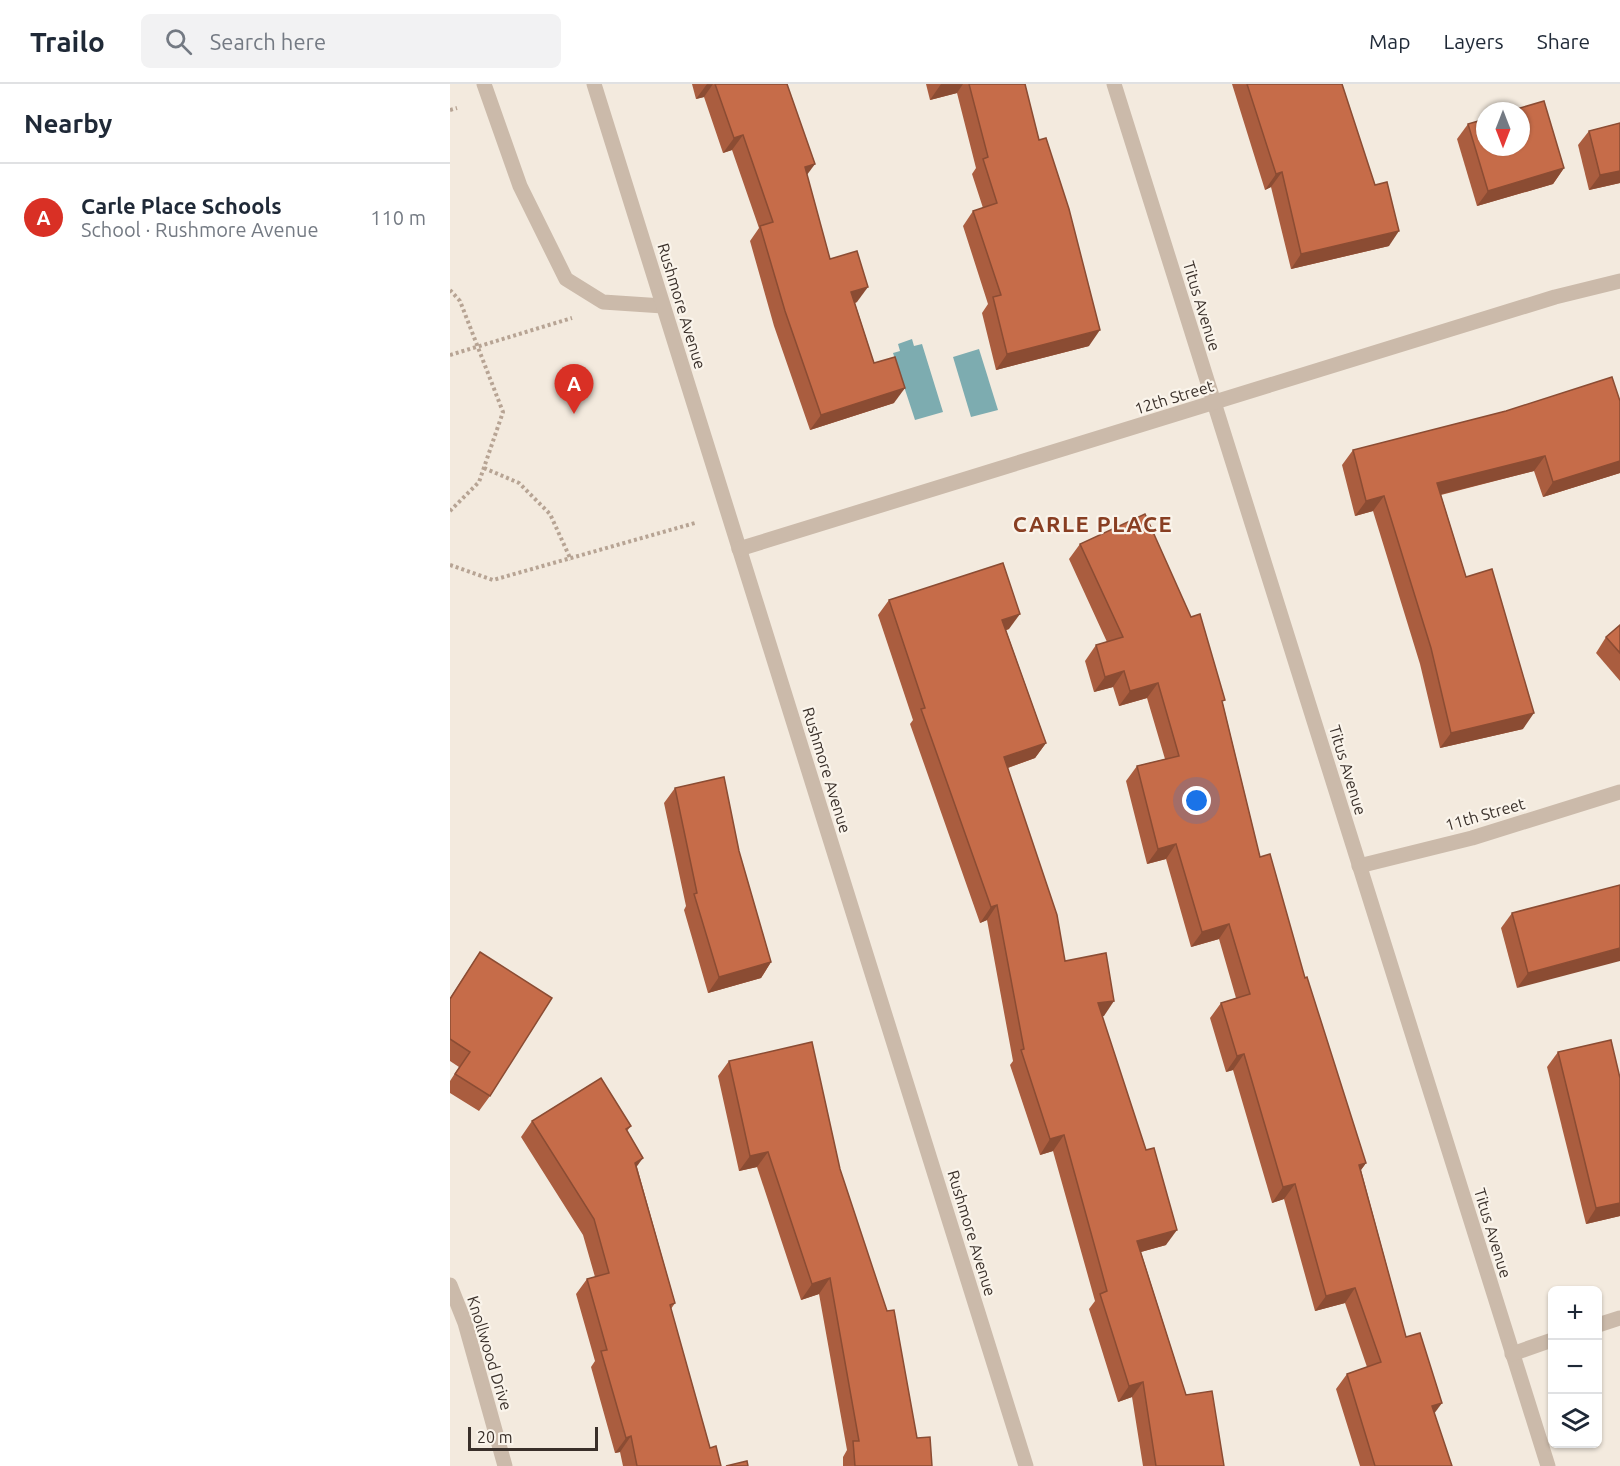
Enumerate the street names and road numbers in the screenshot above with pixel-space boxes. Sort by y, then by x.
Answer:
street label: Rushmore Avenue [654,241,710,371]
street label: Titus Avenue [1180,259,1224,353]
street label: 12th Street [1132,376,1216,418]
street label: Rushmore Avenue [799,705,855,835]
street label: Titus Avenue [1326,723,1370,817]
street label: 11th Street [1443,794,1527,834]
street label: Rushmore Avenue [944,1168,1000,1298]
street label: Titus Avenue [1471,1186,1515,1280]
street label: Knollwood Drive [464,1294,516,1412]

